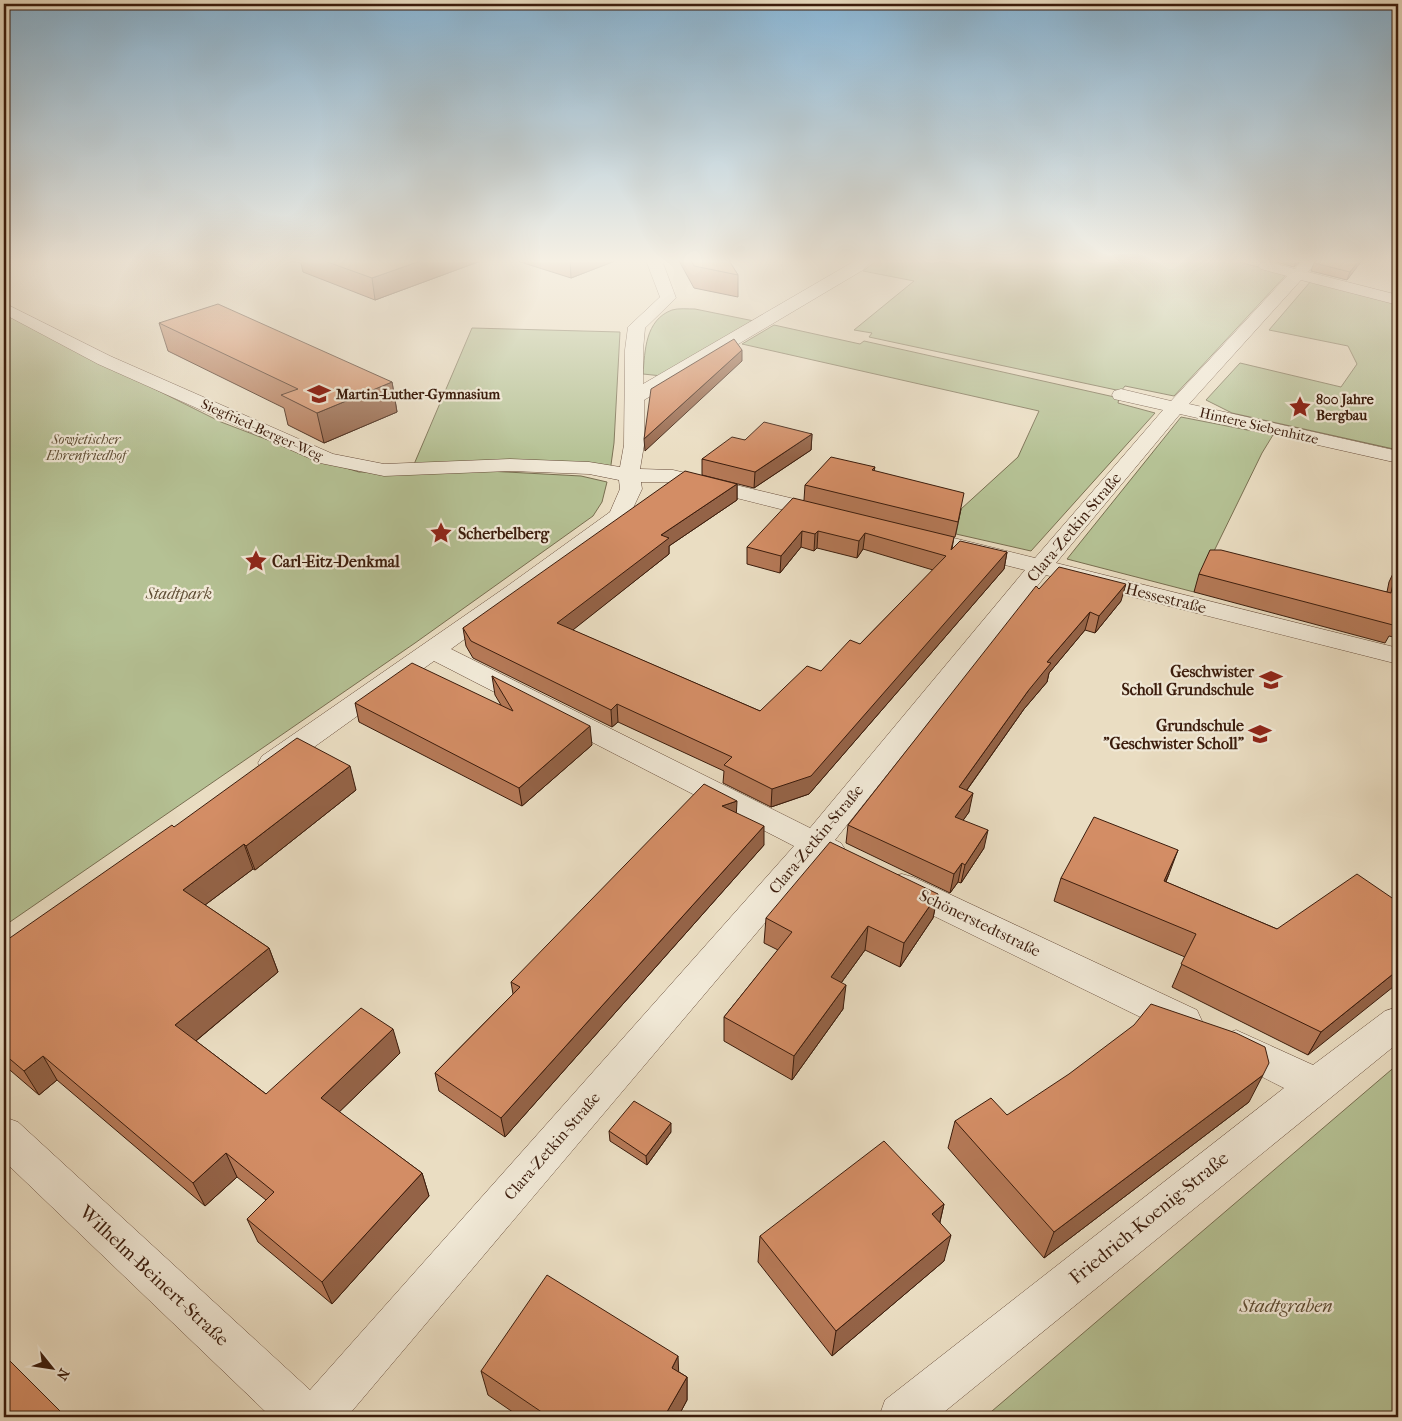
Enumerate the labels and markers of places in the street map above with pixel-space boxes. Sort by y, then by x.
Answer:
school or university icon: Martin-Luther-Gymnasium [306,381,332,407]
place label: Martin-Luther-Gymnasium [335,386,500,403]
place label: 800 Jahre Bergbau [1316,391,1374,424]
place icon: 800 Jahre Bergbau [1287,394,1313,420]
place icon: Scherbelberg [428,520,454,546]
place label: Scherbelberg [458,524,549,544]
place icon: Carl-Eitz-Denkmal [243,548,269,574]
place label: Carl-Eitz-Denkmal [272,552,400,571]
place label: Geschwister Scholl Grundschule [1121,662,1255,699]
school or university icon: Geschwister Scholl Grundschule [1258,667,1284,693]
place label: Grundschule "Geschwister Scholl" [1103,716,1245,753]
school or university icon: Grundschule "Geschwister Scholl" [1247,721,1273,747]

